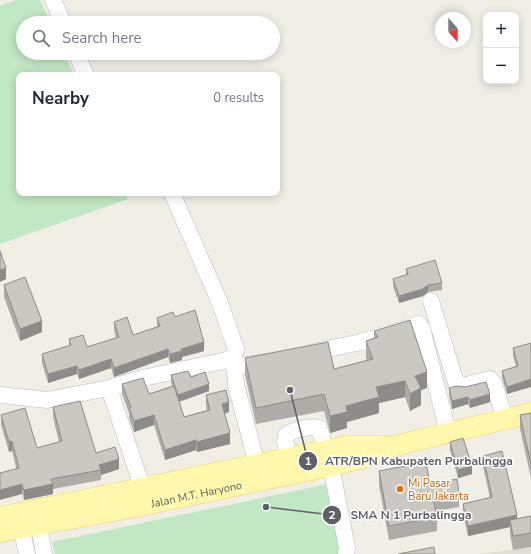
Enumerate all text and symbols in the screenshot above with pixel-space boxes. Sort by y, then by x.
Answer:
north arrow [435,12,471,48]
map controls [483,12,519,84]
button: + [483,12,519,48]
search box [16,16,280,60]
icon: search [30,27,52,49]
text: Search here [62,28,142,48]
button: − [483,48,519,84]
text: Nearby [32,87,89,110]
text: 0 results [213,89,264,107]
callout: ATR/BPN Kabupaten Purbalingga [298,449,521,473]
text: 1 [304,453,312,469]
text: ATR/BPN Kabupaten Purbalingga [325,453,513,469]
place label: Mi Pasar Baru Jakarta [408,476,469,504]
street label: Jalan M.T. Haryono [148,477,243,511]
marker: Mi Pasar Baru Jakarta [395,484,405,494]
callout: SMA N 1 Purbalingga [322,503,479,527]
text: 2 [328,507,336,523]
text: SMA N 1 Purbalingga [351,507,471,523]

